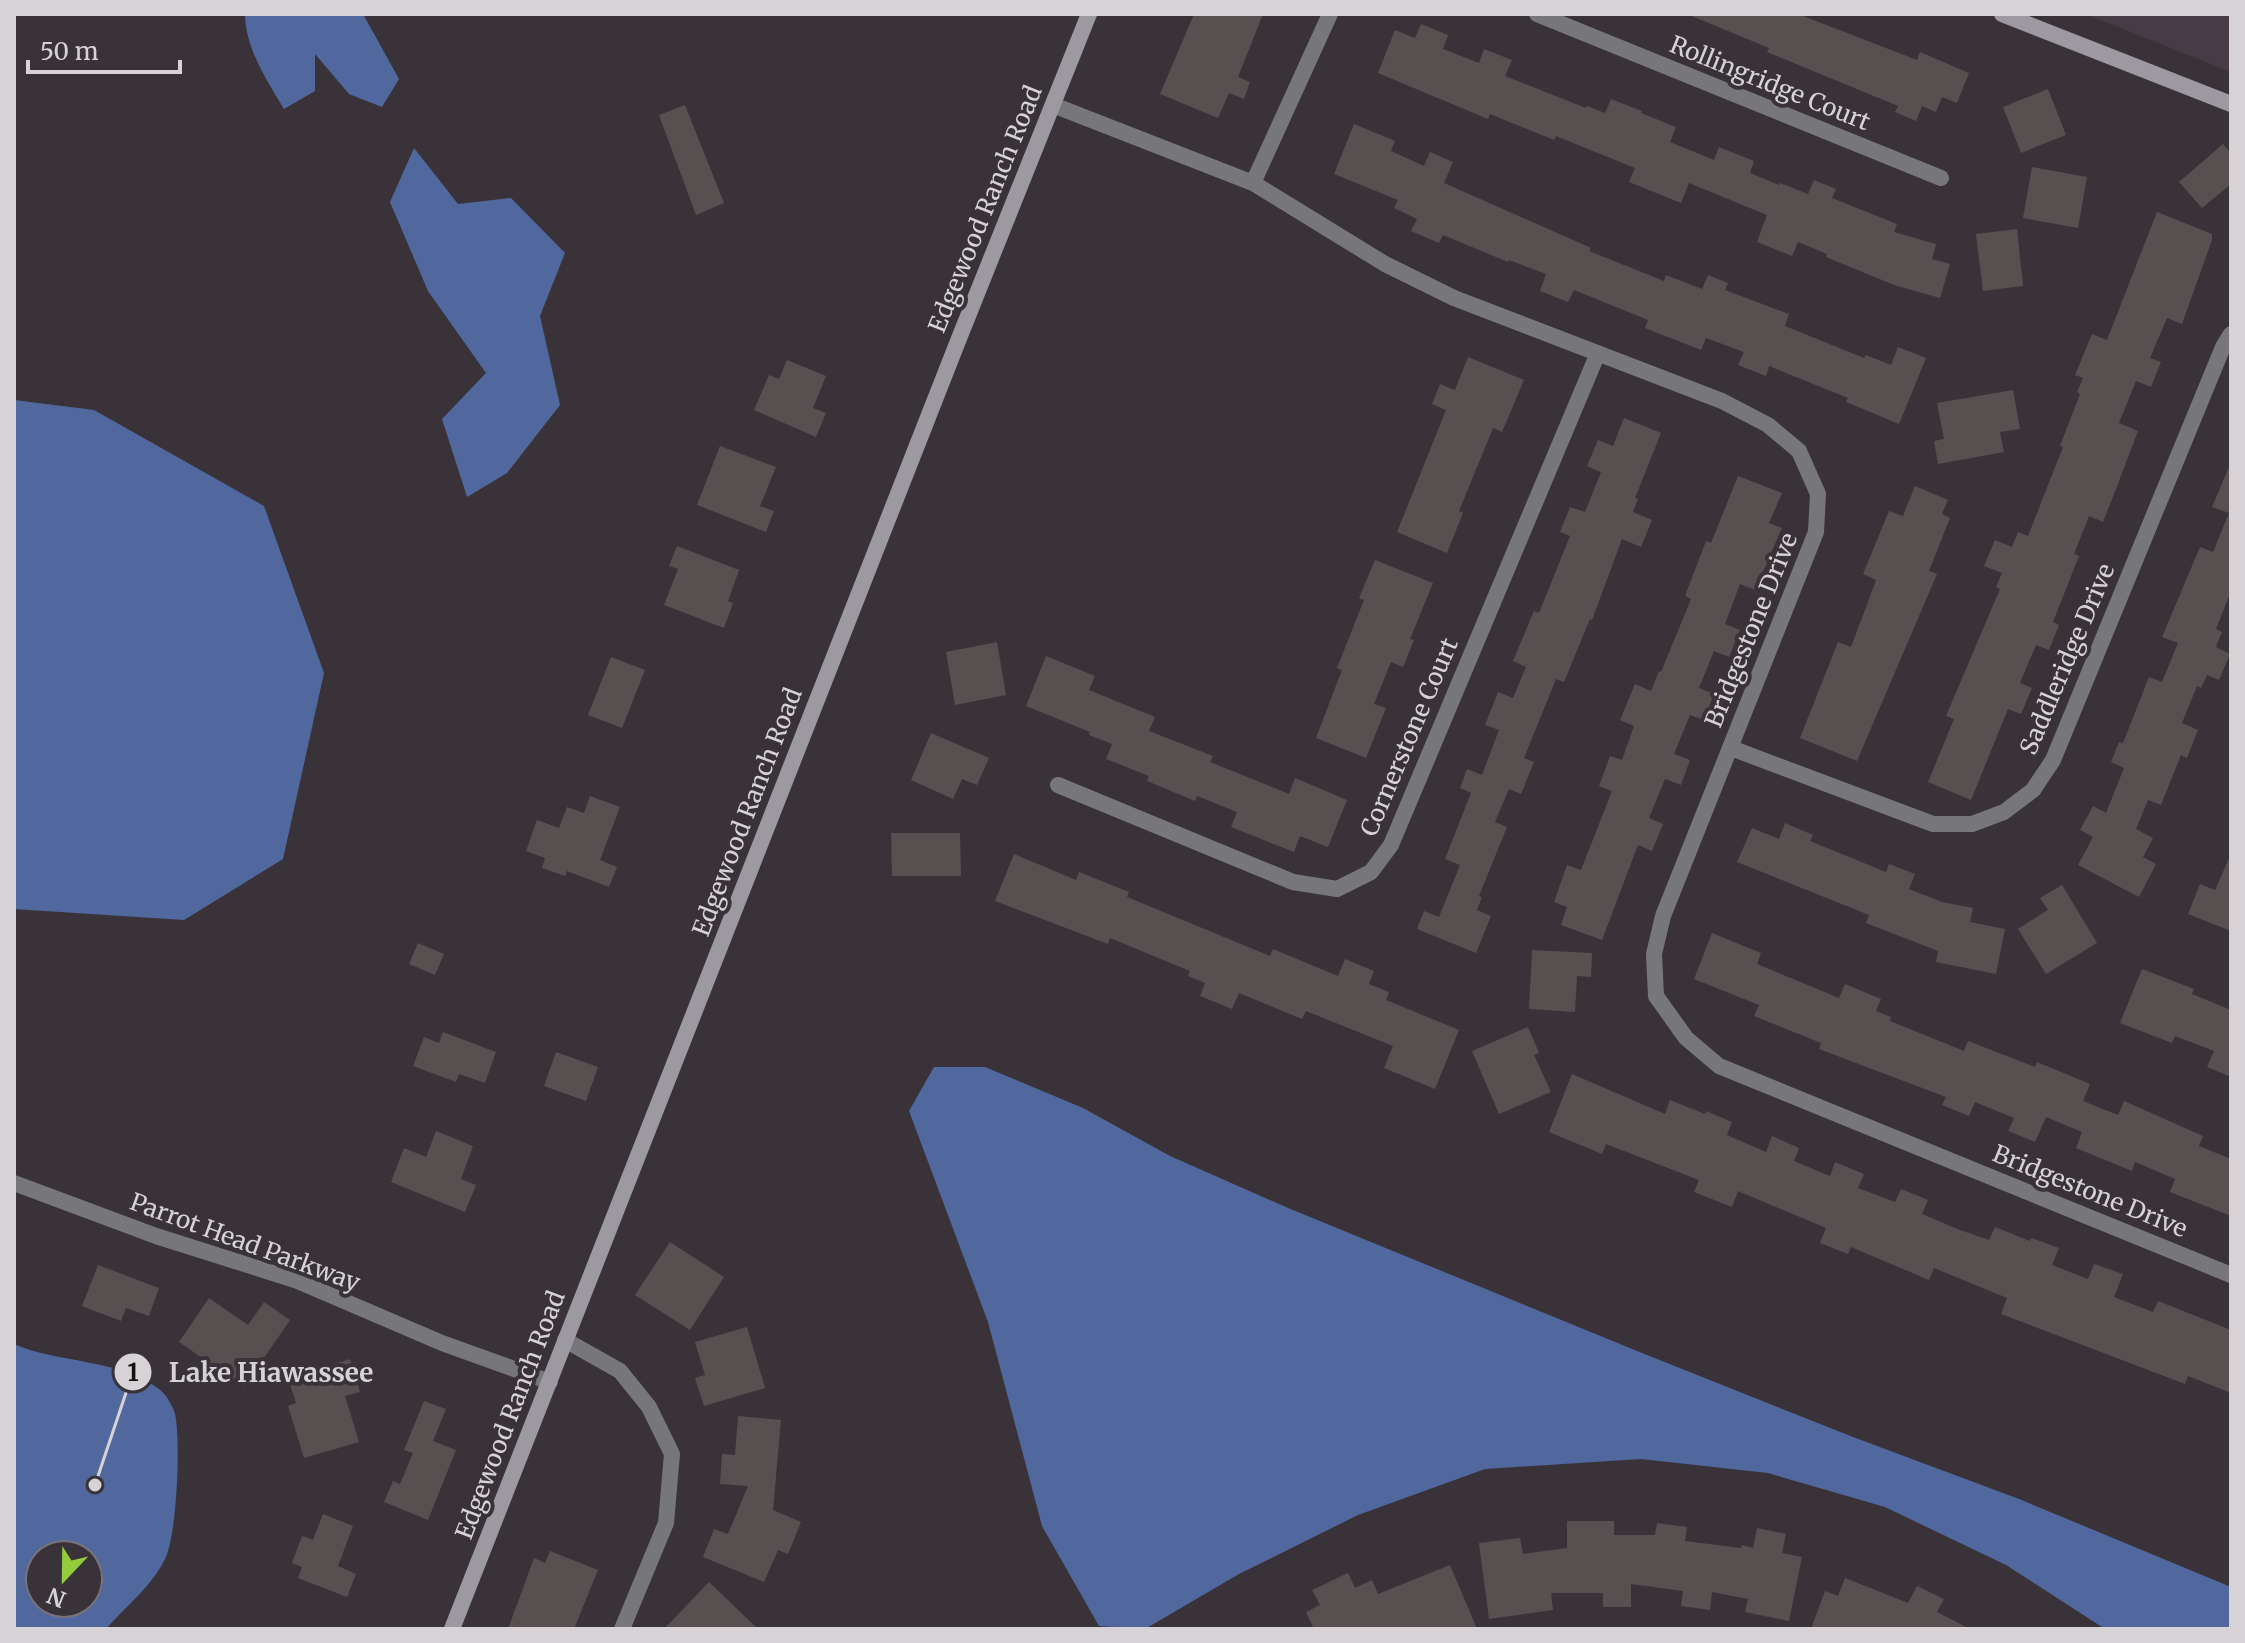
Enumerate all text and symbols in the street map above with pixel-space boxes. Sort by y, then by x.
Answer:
scale bar [28,24,180,74]
street label: Rollingridge Court [1665,29,1875,138]
text: 50 m [40,36,99,67]
street label: Edgewood Ranch Road [921,81,1049,337]
street label: Bridgestone Drive [1698,528,1804,732]
street label: Saddleridge Drive [2013,559,2121,759]
street label: Cornerstone Court [1353,633,1465,841]
street label: Edgewood Ranch Road [685,683,809,941]
street label: Bridgestone Drive [1988,1138,2192,1244]
street label: Parrot Head Parkway [126,1186,364,1298]
street label: Edgewood Ranch Road [448,1286,572,1544]
callout: Lake Hiawassee [113,1347,389,1397]
text: Lake Hiawassee [169,1356,373,1389]
text: 1 [127,1357,139,1388]
north arrow [24,1539,104,1619]
text: N [43,1581,70,1614]

